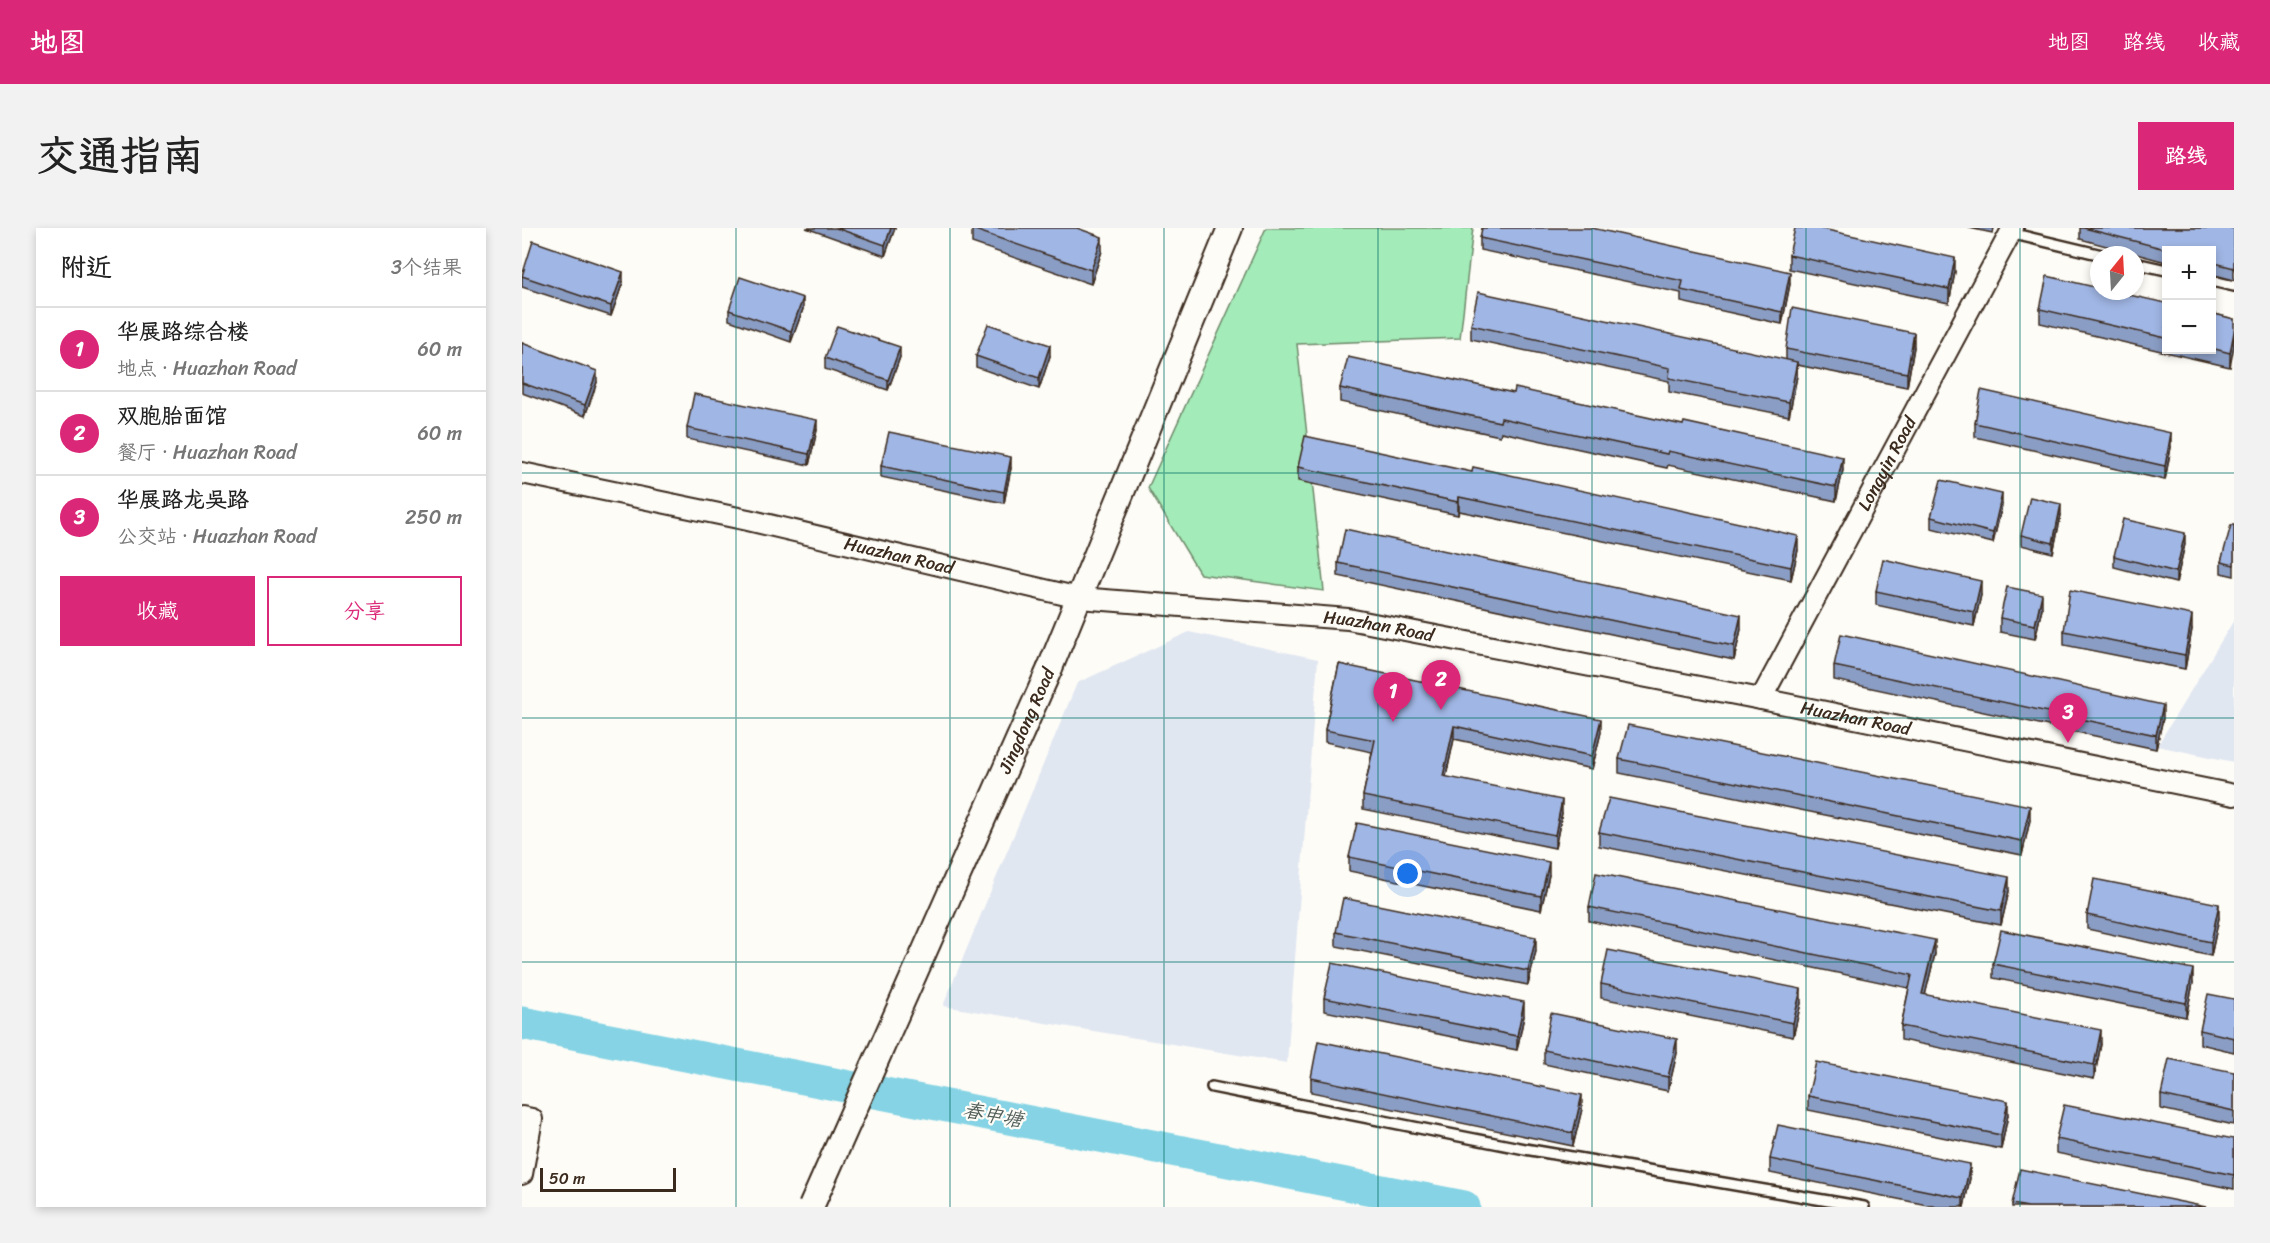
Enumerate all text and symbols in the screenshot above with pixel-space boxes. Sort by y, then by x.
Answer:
text: 地图 [30,18,86,67]
text: 地图 [2048,23,2090,61]
text: 路线 [2123,23,2165,61]
text: 收藏 [2198,23,2240,61]
text: 交通指南 [36,119,204,193]
button: 路线 [2138,122,2234,190]
text: 附近 [60,244,112,290]
north arrow [2090,246,2144,300]
map controls [2162,246,2216,354]
button: + [2162,246,2216,300]
text: 3个结果 [391,250,462,285]
button: − [2162,300,2216,354]
text: 华展路综合楼 [117,312,249,351]
text: 1 [75,332,84,367]
text: 60 m [417,332,462,367]
text: 地点 · Huazhan Road [117,351,297,386]
text: 双胞胎面馆 [117,396,227,435]
street label: Longyin Road [1848,409,1926,517]
text: 2 [74,416,85,451]
text: 60 m [417,416,462,451]
text: 餐厅 · Huazhan Road [117,435,297,470]
text: 华展路龙吴路 [117,480,249,519]
text: 3 [74,500,85,535]
text: 250 m [405,500,462,535]
text: 公交站 · Huazhan Road [117,519,317,554]
street label: Huazhan Road [841,527,958,584]
button: 收藏 [60,576,255,646]
button: 分享 [267,576,462,646]
street label: Huazhan Road [1322,601,1438,652]
pin: 2 [1422,660,1460,710]
street label: Jingdong Road [989,661,1065,780]
pin: 1 [1374,672,1412,722]
street label: Huazhan Road [1798,691,1915,745]
pin: 3 [2048,694,2088,743]
your location [1393,859,1422,888]
water label: 春申塘 [960,1092,1028,1138]
text: 50 m [549,1164,585,1193]
scale bar [540,1165,676,1192]

